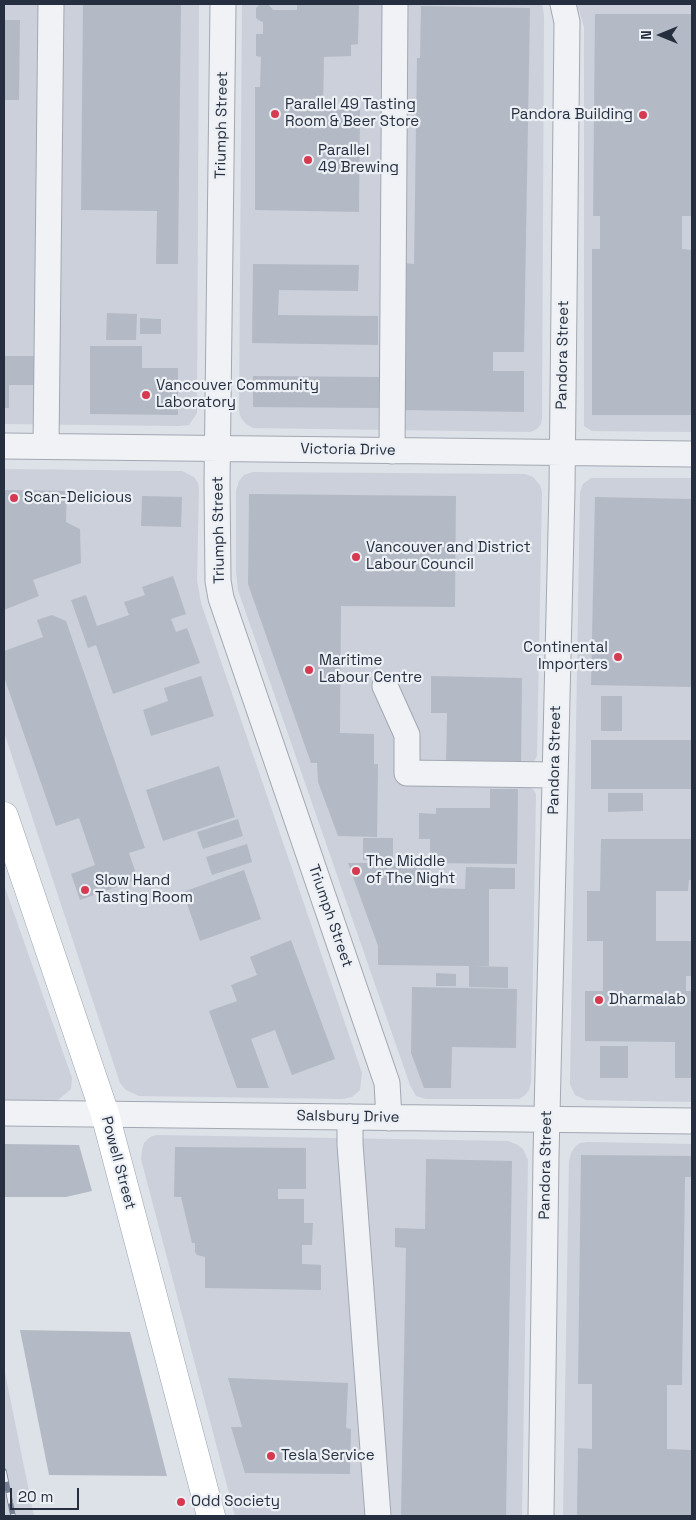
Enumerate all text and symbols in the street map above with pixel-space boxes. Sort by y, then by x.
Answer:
north arrow [636,10,686,60]
text: N [637,30,655,40]
street label: Triumph Street [212,71,232,179]
place label: Parallel 49 Tasting Room & Beer Store [285,96,419,131]
place label: Pandora Building [511,106,633,124]
marker: Parallel 49 Tasting Room & Beer Store [269,108,281,120]
marker: Pandora Building [637,109,649,121]
place label: Parallel 49 Brewing [318,142,399,177]
marker: Parallel 49 Brewing [302,154,314,166]
street label: Pandora Street [553,300,573,410]
place label: Vancouver Community Laboratory [156,377,319,412]
marker: Vancouver Community Laboratory [140,389,152,401]
street label: Victoria Drive [300,440,396,460]
street label: Triumph Street [209,476,229,584]
place label: Scan-Delicious [24,489,132,507]
marker: Scan-Delicious [8,492,20,504]
place label: Vancouver and District Labour Council [366,539,531,574]
marker: Vancouver and District Labour Council [350,551,362,563]
place label: Continental Importers [523,639,608,674]
marker: Continental Importers [612,651,624,663]
place label: Maritime Labour Centre [319,652,422,687]
marker: Maritime Labour Centre [303,664,315,676]
street label: Pandora Street [545,705,565,815]
place label: The Middle of The Night [366,853,455,888]
street label: Triumph Street [304,862,356,970]
marker: The Middle of The Night [350,865,362,877]
place label: Slow Hand Tasting Room [95,872,193,907]
marker: Slow Hand Tasting Room [79,884,91,896]
place label: Dharmalab [609,991,686,1009]
marker: Dharmalab [593,994,605,1006]
street label: Salsbury Drive [296,1107,400,1127]
street label: Pandora Street [536,1110,556,1220]
street label: Powell Street [97,1114,139,1212]
place label: Tesla Service [281,1447,375,1465]
marker: Tesla Service [265,1450,277,1462]
scale bar [12,1478,81,1510]
text: 20 m [18,1487,53,1506]
place label: Odd Society [191,1493,280,1511]
marker: Odd Society [175,1496,187,1508]

